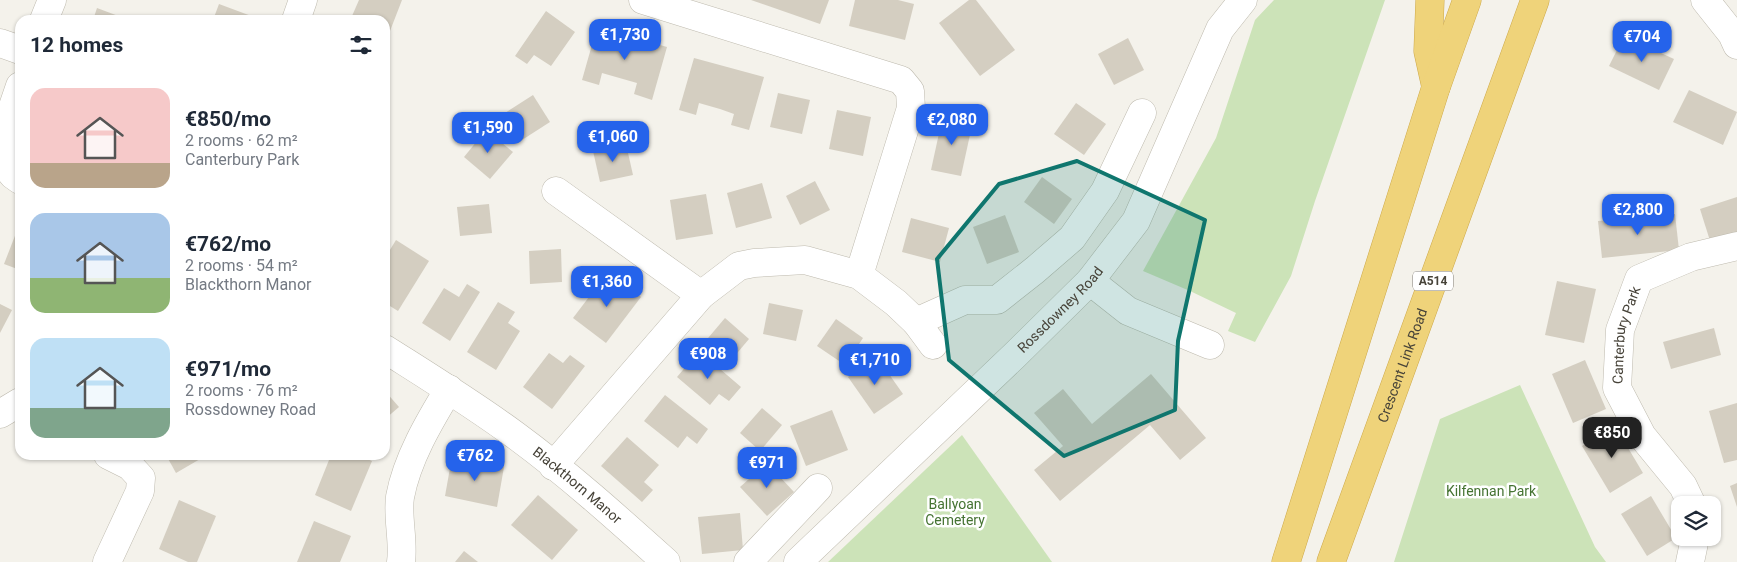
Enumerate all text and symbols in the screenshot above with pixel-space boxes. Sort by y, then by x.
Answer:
pin: €1,730 [584,18,666,61]
pin: €704 [1612,20,1672,63]
text: €1,730 [600,25,650,44]
text: €704 [1624,27,1660,46]
icon: filters [347,31,375,59]
text: 12 homes [30,33,123,57]
pin: €2,080 [911,104,993,146]
text: €850/mo [185,107,271,131]
icon: home [70,108,130,168]
text: €2,080 [927,110,977,129]
pin: €1,590 [447,112,529,154]
text: €1,590 [463,118,513,137]
pin: €1,060 [572,120,654,163]
text: €1,060 [588,127,638,146]
text: 2 rooms · 62 m² [185,131,298,150]
text: Canterbury Park [185,150,299,169]
pin: €2,800 [1597,194,1679,236]
text: €2,800 [1613,200,1663,219]
text: €762/mo [185,232,271,256]
icon: home [70,233,130,293]
text: 2 rooms · 54 m² [185,256,298,275]
street label: Rossdowney Road [1014,263,1106,356]
pin: €1,360 [566,266,648,308]
text: €1,360 [582,272,632,291]
road number: A514 [1413,272,1453,290]
text: Blackthorn Manor [185,275,312,294]
street label: Canterbury Park [1609,283,1644,384]
street label: Crescent Link Road [1374,306,1430,425]
pin: €908 [678,338,738,380]
text: €908 [690,344,726,363]
pin: €1,710 [834,344,916,386]
text: €1,710 [850,350,900,369]
text: €971/mo [185,357,271,381]
icon: home [70,358,130,418]
text: 2 rooms · 76 m² [185,381,298,400]
text: Rossdowney Road [185,400,316,419]
pin: €850 [1582,416,1642,459]
text: €850 [1594,423,1630,442]
pin: €762 [445,440,505,482]
street label: Blackthorn Manor [530,444,625,527]
text: €762 [457,446,493,465]
pin: €971 [737,446,797,489]
text: €971 [749,453,785,472]
park label: Kilfennan Park [1446,483,1537,499]
park label: Ballyoan Cemetery [925,496,985,528]
map controls [1671,496,1721,546]
button: layers [1671,496,1721,546]

